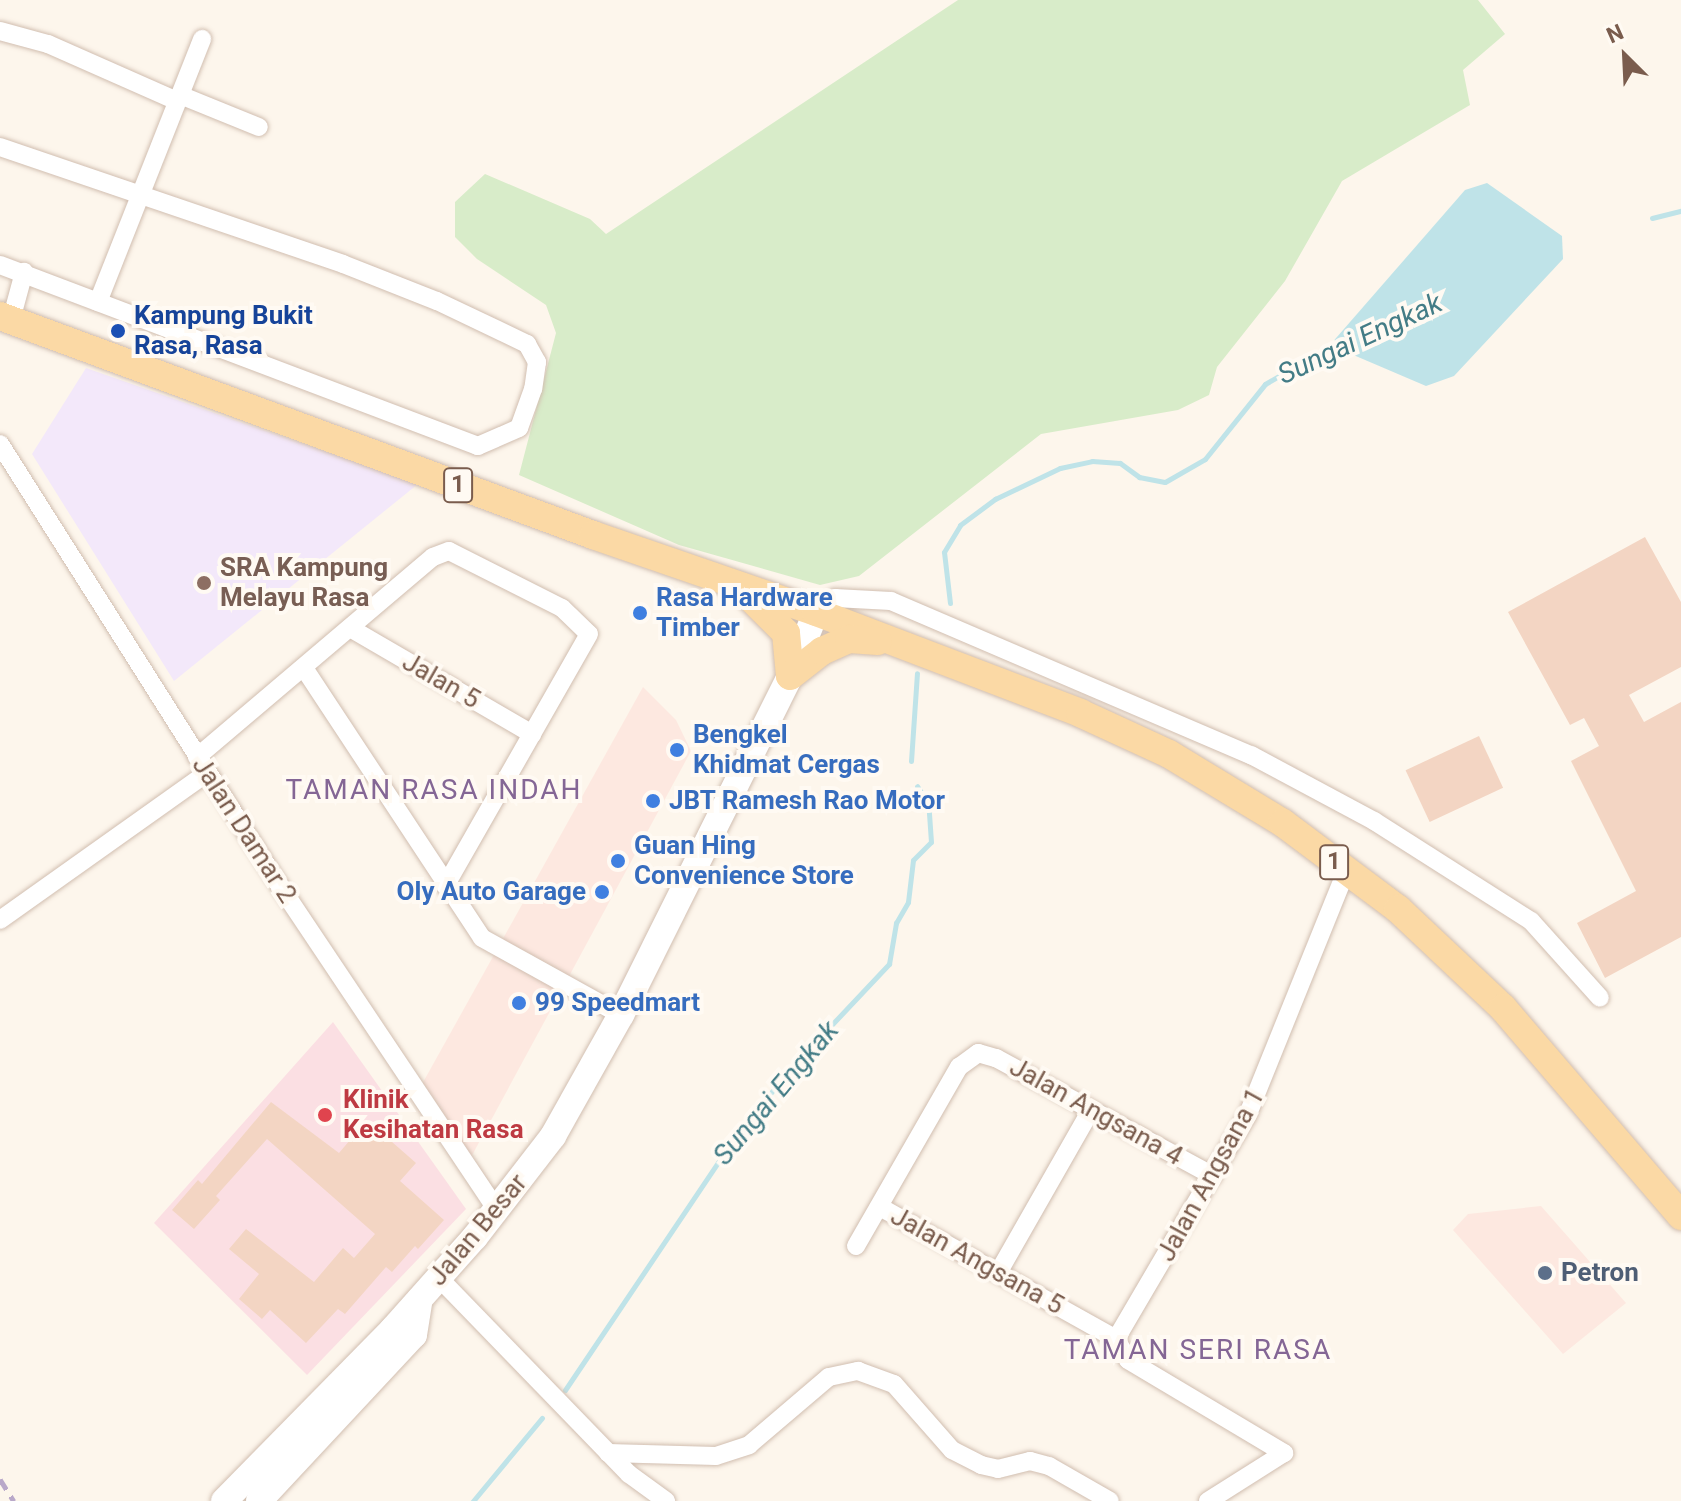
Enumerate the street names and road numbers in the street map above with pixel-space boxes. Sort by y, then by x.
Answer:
road number: 1 [442,465,474,505]
street label: Jalan 5 [397,646,485,716]
street label: Jalan Damar 2 [185,751,303,909]
road number: 1 [1318,842,1350,882]
street label: Jalan Angsana 4 [1004,1052,1188,1172]
street label: Jalan Angsana 1 [1151,1083,1271,1267]
street label: Jalan Besar [422,1168,534,1292]
street label: Jalan Angsana 5 [885,1201,1069,1321]

